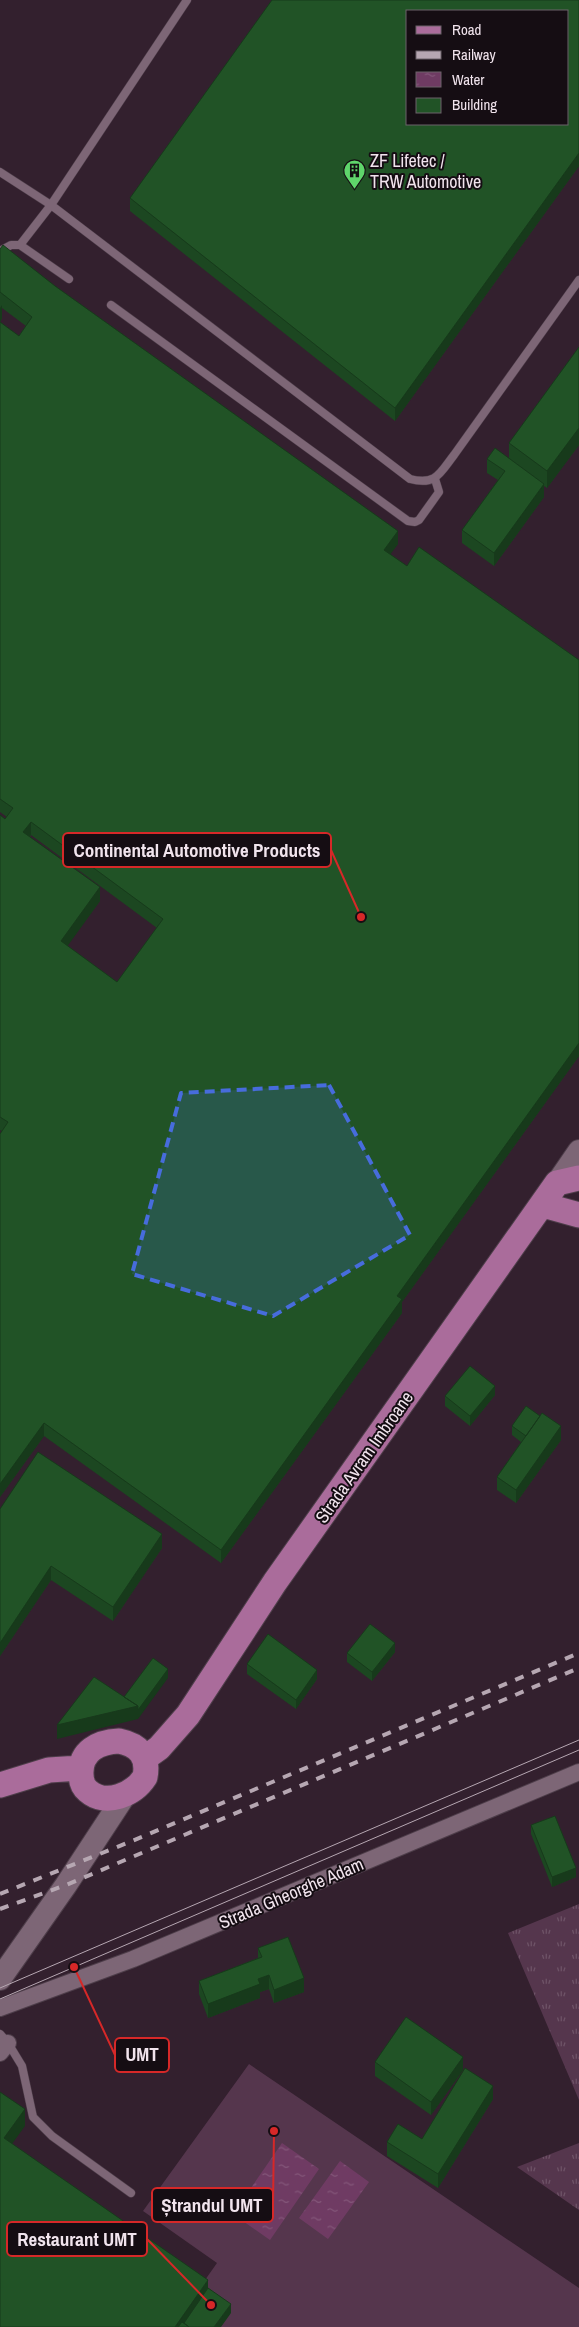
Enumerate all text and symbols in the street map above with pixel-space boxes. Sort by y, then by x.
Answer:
legend [406,10,569,125]
text: Road [452,19,481,40]
text: Railway [452,44,497,65]
text: Water [452,69,484,90]
text: Building [452,94,497,115]
place label: ZF Lifetec / TRW Automotive [370,148,481,194]
building icon: ZF Lifetec / TRW Automotive [342,158,366,189]
callout: Continental Automotive Products [63,833,331,867]
text: Continental Automotive Products [73,837,321,863]
street label: Strada Avram Imbroane [309,1386,419,1528]
street label: Strada Gheorghe Adam [215,1851,367,1935]
callout: UMT [115,2038,169,2072]
text: UMT [125,2041,159,2067]
callout: Ștrandul UMT [152,2188,273,2222]
text: Ștrandul UMT [161,2192,263,2218]
callout: Restaurant UMT [7,2222,147,2256]
text: Restaurant UMT [17,2226,137,2252]

